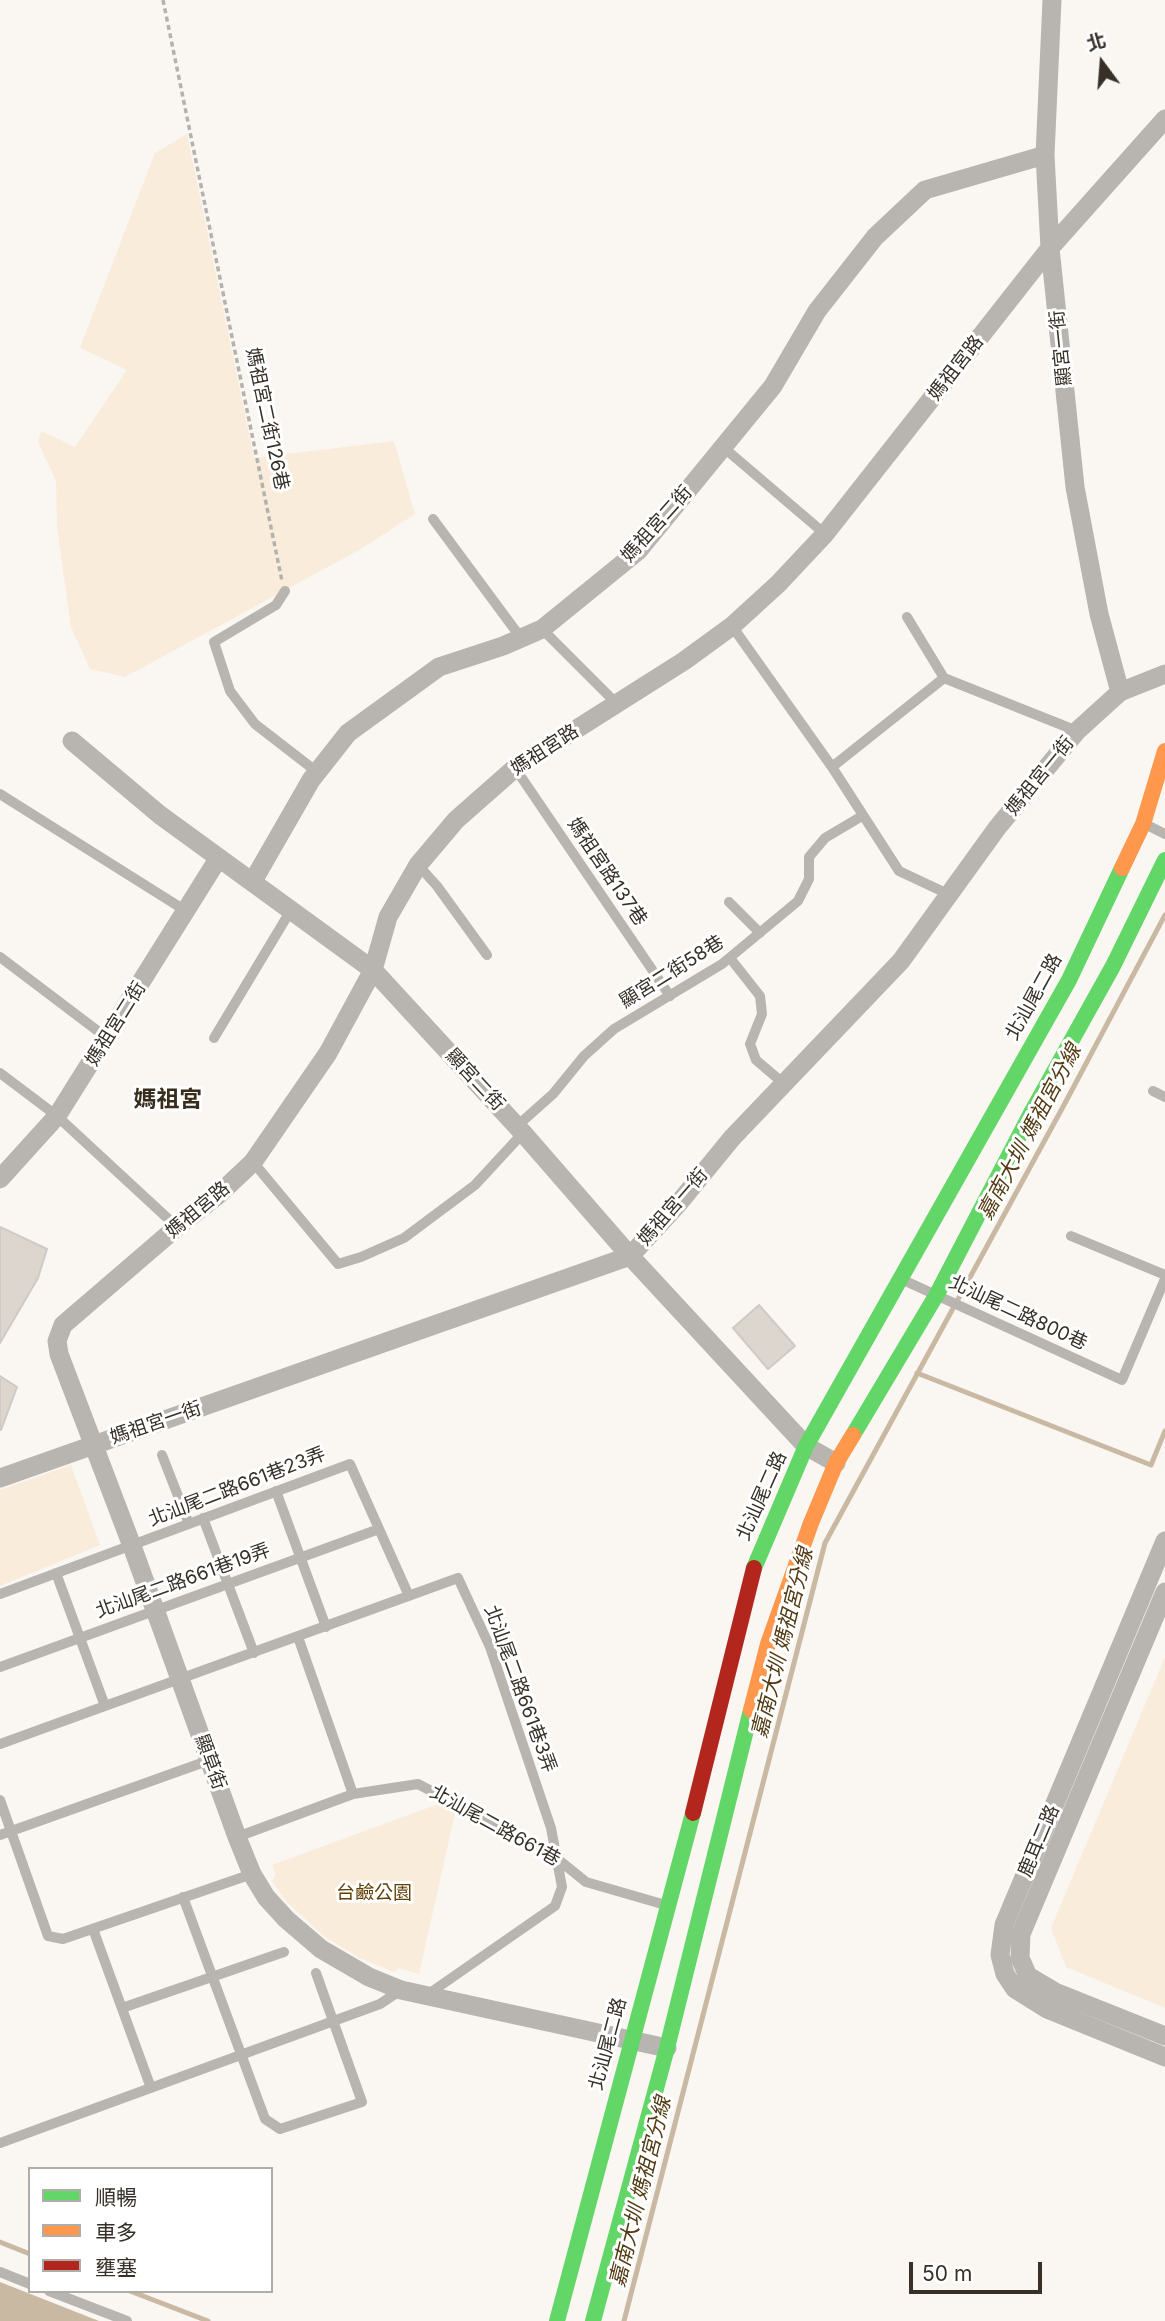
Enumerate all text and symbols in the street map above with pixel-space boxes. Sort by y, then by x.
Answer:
north arrow [1067,28,1137,98]
text: 北 [1084,29,1108,56]
street label: 顯宮一街 [1046,309,1076,387]
street label: 媽祖宮路 [924,331,988,405]
street label: 媽祖宮二街126巷 [241,346,293,492]
street label: 媽祖宮二街 [617,481,697,567]
street label: 媽祖宮路 [507,720,583,780]
street label: 媽祖宮一街 [1001,732,1079,820]
street label: 媽祖宮路137巷 [563,814,651,930]
street label: 顯宮二街58巷 [616,931,728,1013]
street label: 北汕尾二路 [1001,950,1067,1044]
street label: 媽祖宮二街 [81,978,151,1070]
water label: 嘉南大圳 媽祖宮分線 [973,1040,1087,1224]
street label: 顯宮二街 [441,1044,509,1116]
district label: 媽祖宮 [134,1086,202,1114]
street label: 媽祖宮一街 [633,1164,713,1250]
street label: 媽祖宮路 [162,1177,234,1243]
street label: 北汕尾二路800巷 [945,1271,1091,1355]
street label: 媽祖宮一街 [107,1397,205,1449]
street label: 北汕尾二路661巷23弄 [145,1443,329,1531]
street label: 北汕尾二路 [732,1448,792,1544]
street label: 北汕尾二路661巷19弄 [93,1539,273,1623]
water label: 嘉南大圳 媽祖宮分線 [747,1545,819,1741]
street label: 北汕尾二路661巷3弄 [479,1602,561,1776]
street label: 顯草街 [190,1731,230,1793]
street label: 北汕尾二路661巷 [426,1781,564,1871]
street label: 鹿耳二路 [1014,1802,1064,1880]
park label: 台鹼公園 [336,1882,412,1904]
street label: 北汕尾二路 [585,1995,631,2093]
water label: 嘉南大圳 媽祖宮分線 [605,2094,677,2290]
legend [28,2167,273,2293]
text: 順暢 [95,2185,137,2210]
text: 車多 [95,2220,137,2245]
scale bar [913,2248,1046,2292]
text: 壅塞 [95,2255,137,2280]
text: 50 m [922,2261,972,2286]

